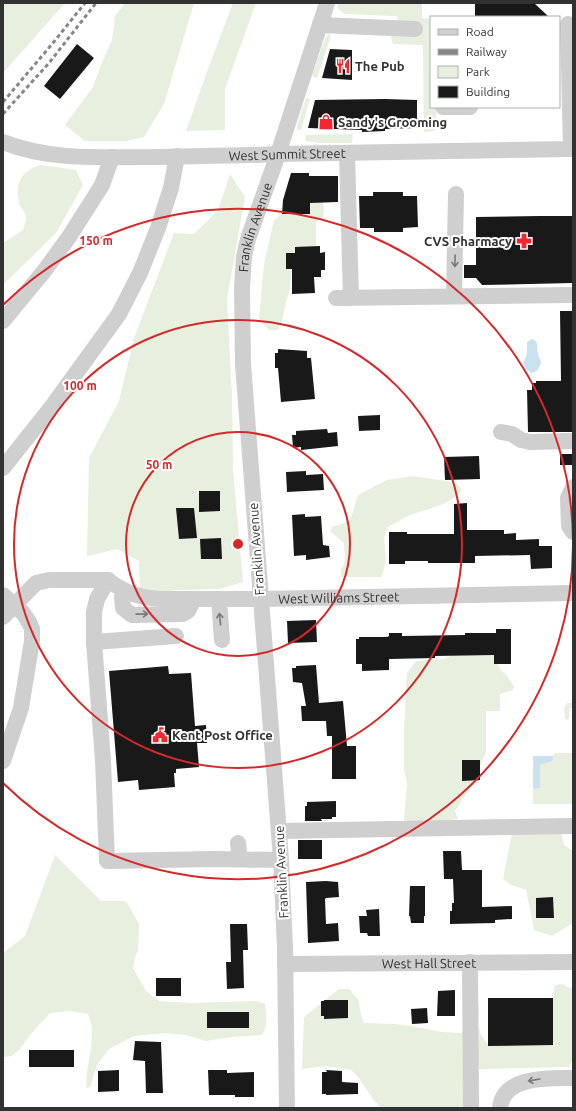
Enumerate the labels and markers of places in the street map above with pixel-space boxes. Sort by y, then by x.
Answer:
restaurant icon: The Pub [334,57,352,75]
place label: The Pub [355,59,405,73]
shop icon: Sandy's Grooming [317,113,335,131]
place label: Sandy's Grooming [338,115,447,129]
pharmacy icon: CVS Pharmacy [515,232,533,250]
place label: CVS Pharmacy [424,234,512,248]
centre of rings [231,537,245,551]
public building icon: Kent Post Office [151,726,169,744]
place label: Kent Post Office [172,728,273,742]

